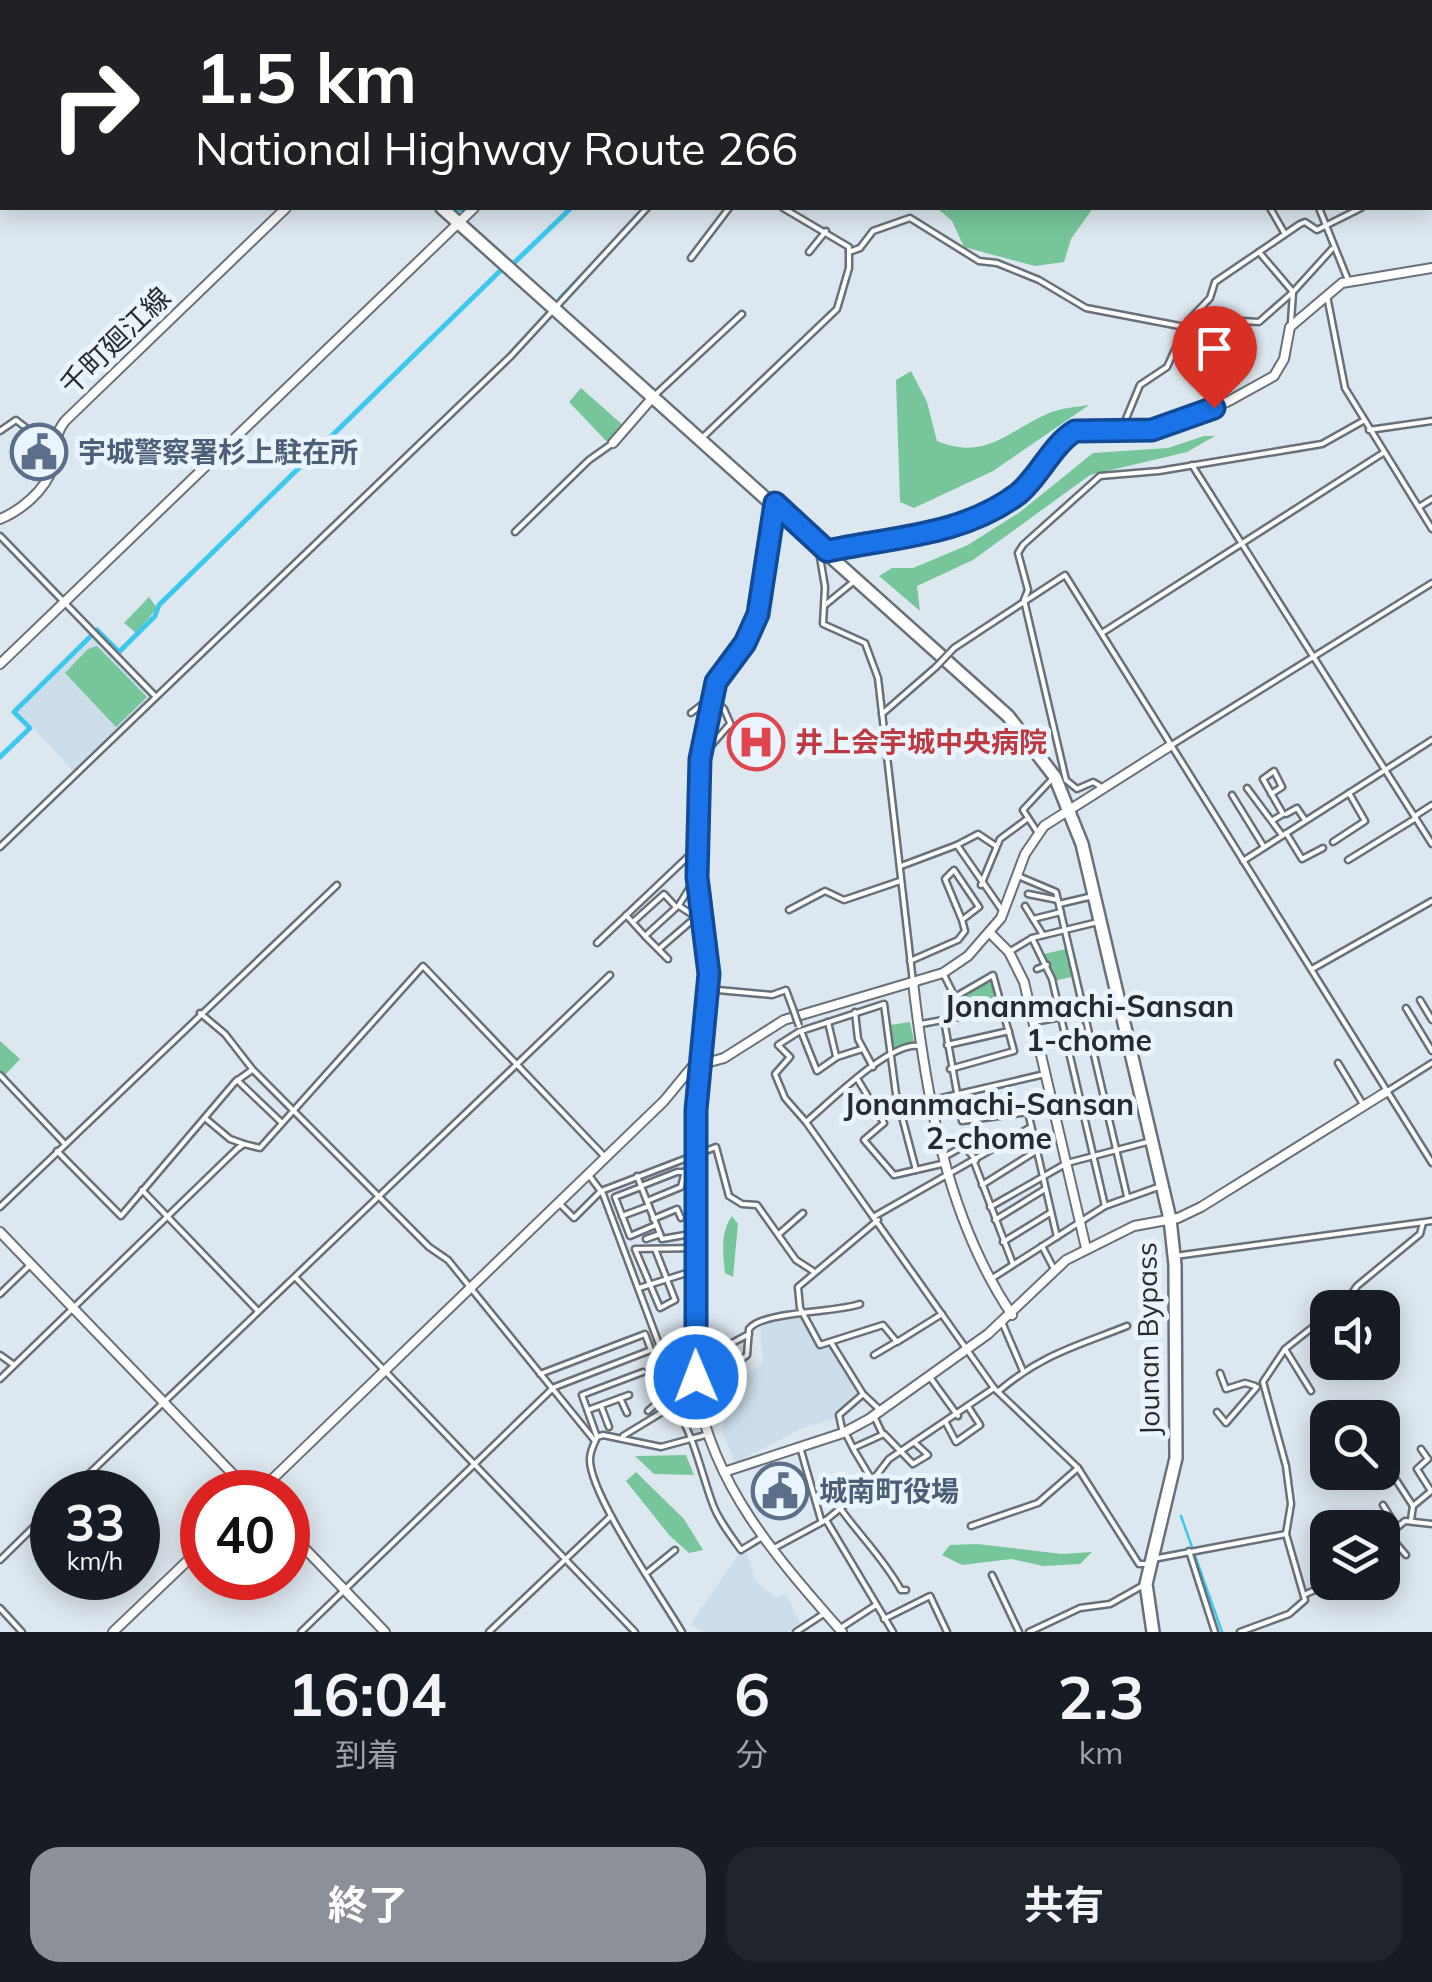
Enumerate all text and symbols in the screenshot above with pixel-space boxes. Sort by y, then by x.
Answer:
text: 1.5 km [195,33,417,121]
icon: right [30,40,160,170]
text: National Highway Route 266 [195,120,798,176]
street label: 千町廻江線 [52,279,177,402]
pin [1172,306,1257,409]
icon: arrive [1187,321,1242,376]
public building icon: 宇城警察署杉上駐在所 [9,422,69,482]
place label: 宇城警察署杉上駐在所 [78,434,358,469]
hospital icon: 井上会宇城中央病院 [726,712,786,772]
place label: 井上会宇城中央病院 [795,724,1047,759]
district label: Jonanmachi-Sansan 1-chome [944,987,1234,1059]
district label: Jonanmachi-Sansan 2-chome [844,1085,1134,1157]
street label: Jounan Bypass [1128,1242,1167,1436]
map controls [1310,1290,1400,1600]
button: sound [1310,1290,1400,1380]
position arrow [644,1325,748,1429]
button: search [1310,1400,1400,1490]
public building icon: 城南町役場 [750,1461,810,1521]
speed limit sign: 40 [180,1470,310,1600]
place label: 城南町役場 [819,1473,959,1508]
text: 33 [65,1491,125,1554]
button: layers [1310,1510,1400,1600]
text: km/h [67,1545,123,1576]
text: 16:04 [288,1656,446,1731]
text: 6 [734,1656,770,1731]
text: 2.3 [1058,1659,1144,1734]
text: km [1079,1732,1123,1772]
text: 到着 [335,1734,399,1774]
text: 分 [736,1734,768,1774]
button: 終了 [30,1847,706,1962]
button: 共有 [726,1847,1402,1962]

